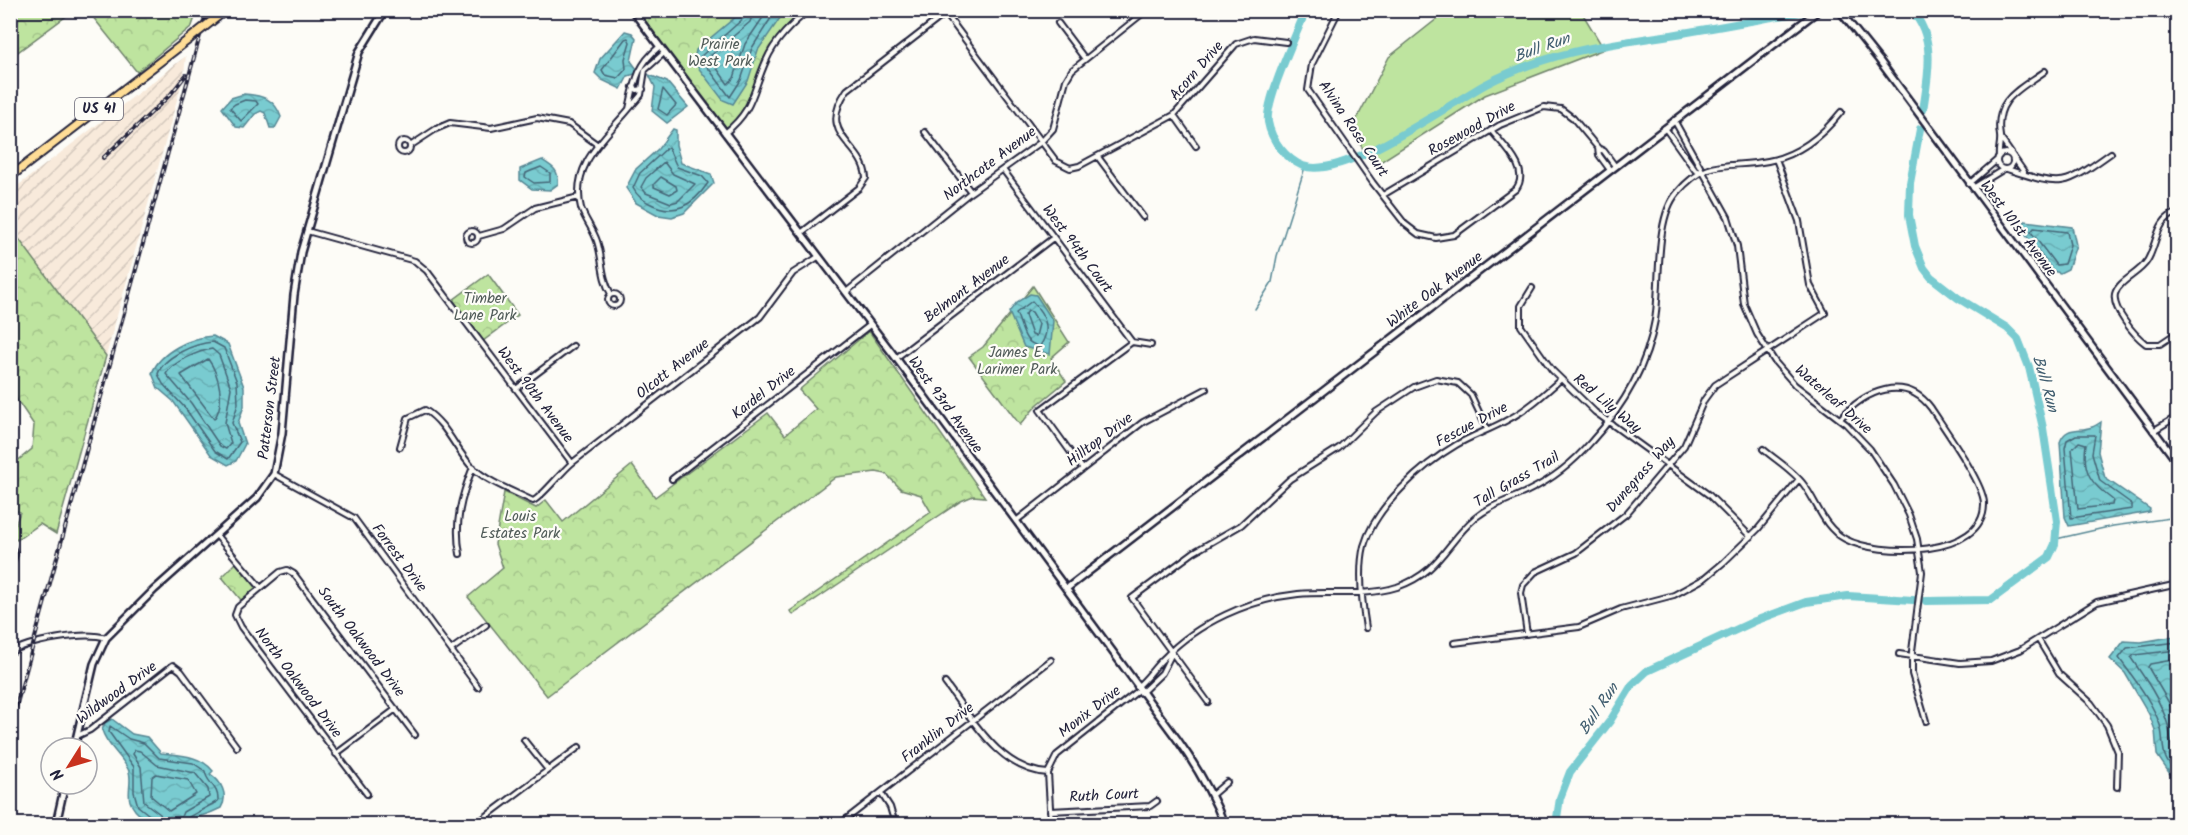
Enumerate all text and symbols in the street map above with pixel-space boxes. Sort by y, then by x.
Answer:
water label: Bull Run [1511,26,1575,70]
park label: Prairie West Park [688,33,753,74]
street label: Acorn Drive [1164,35,1230,106]
street label: Alvina Rose Court [1312,76,1394,182]
street label: Rosewood Drive [1424,95,1521,163]
road number: US 41 [75,98,123,120]
street label: Northcote Avenue [938,121,1042,207]
street label: West 101st Avenue [1974,175,2063,283]
street label: West 94th Court [1036,199,1119,299]
street label: White Oak Avenue [1382,246,1488,334]
street label: Belmont Avenue [919,248,1015,329]
park label: Timber Lane Park [453,287,518,328]
street label: Olcott Avenue [631,332,715,406]
park label: James E. Larimer Park [977,341,1058,382]
street label: West 90th Avenue [491,342,579,449]
street label: West 93rd Avenue [901,351,989,459]
water label: Bull Run [2025,353,2065,417]
street label: Patterson Street [252,355,288,461]
street label: Waterleaf Drive [1789,359,1878,441]
street label: Kardel Drive [727,360,802,426]
street label: Red Lily Way [1567,368,1647,441]
street label: Fescue Drive [1432,396,1513,454]
street label: Hilltop Drive [1062,407,1139,473]
street label: Dunegrass Way [1601,430,1682,519]
street label: Tall Grass Trail [1470,446,1565,514]
park label: Louis Estates Park [480,505,561,546]
street label: Forrest Drive [365,519,433,598]
street label: South Oakwood Drive [311,581,411,703]
street label: North Oakwood Drive [248,622,348,744]
street label: Wildwood Drive [72,655,163,731]
water label: Bull Run [1572,677,1626,740]
street label: Monix Drive [1053,680,1127,744]
street label: Franklin Drive [896,696,980,769]
north arrow [39,736,99,796]
text: N [45,763,71,786]
street label: Ruth Court [1069,782,1140,810]

